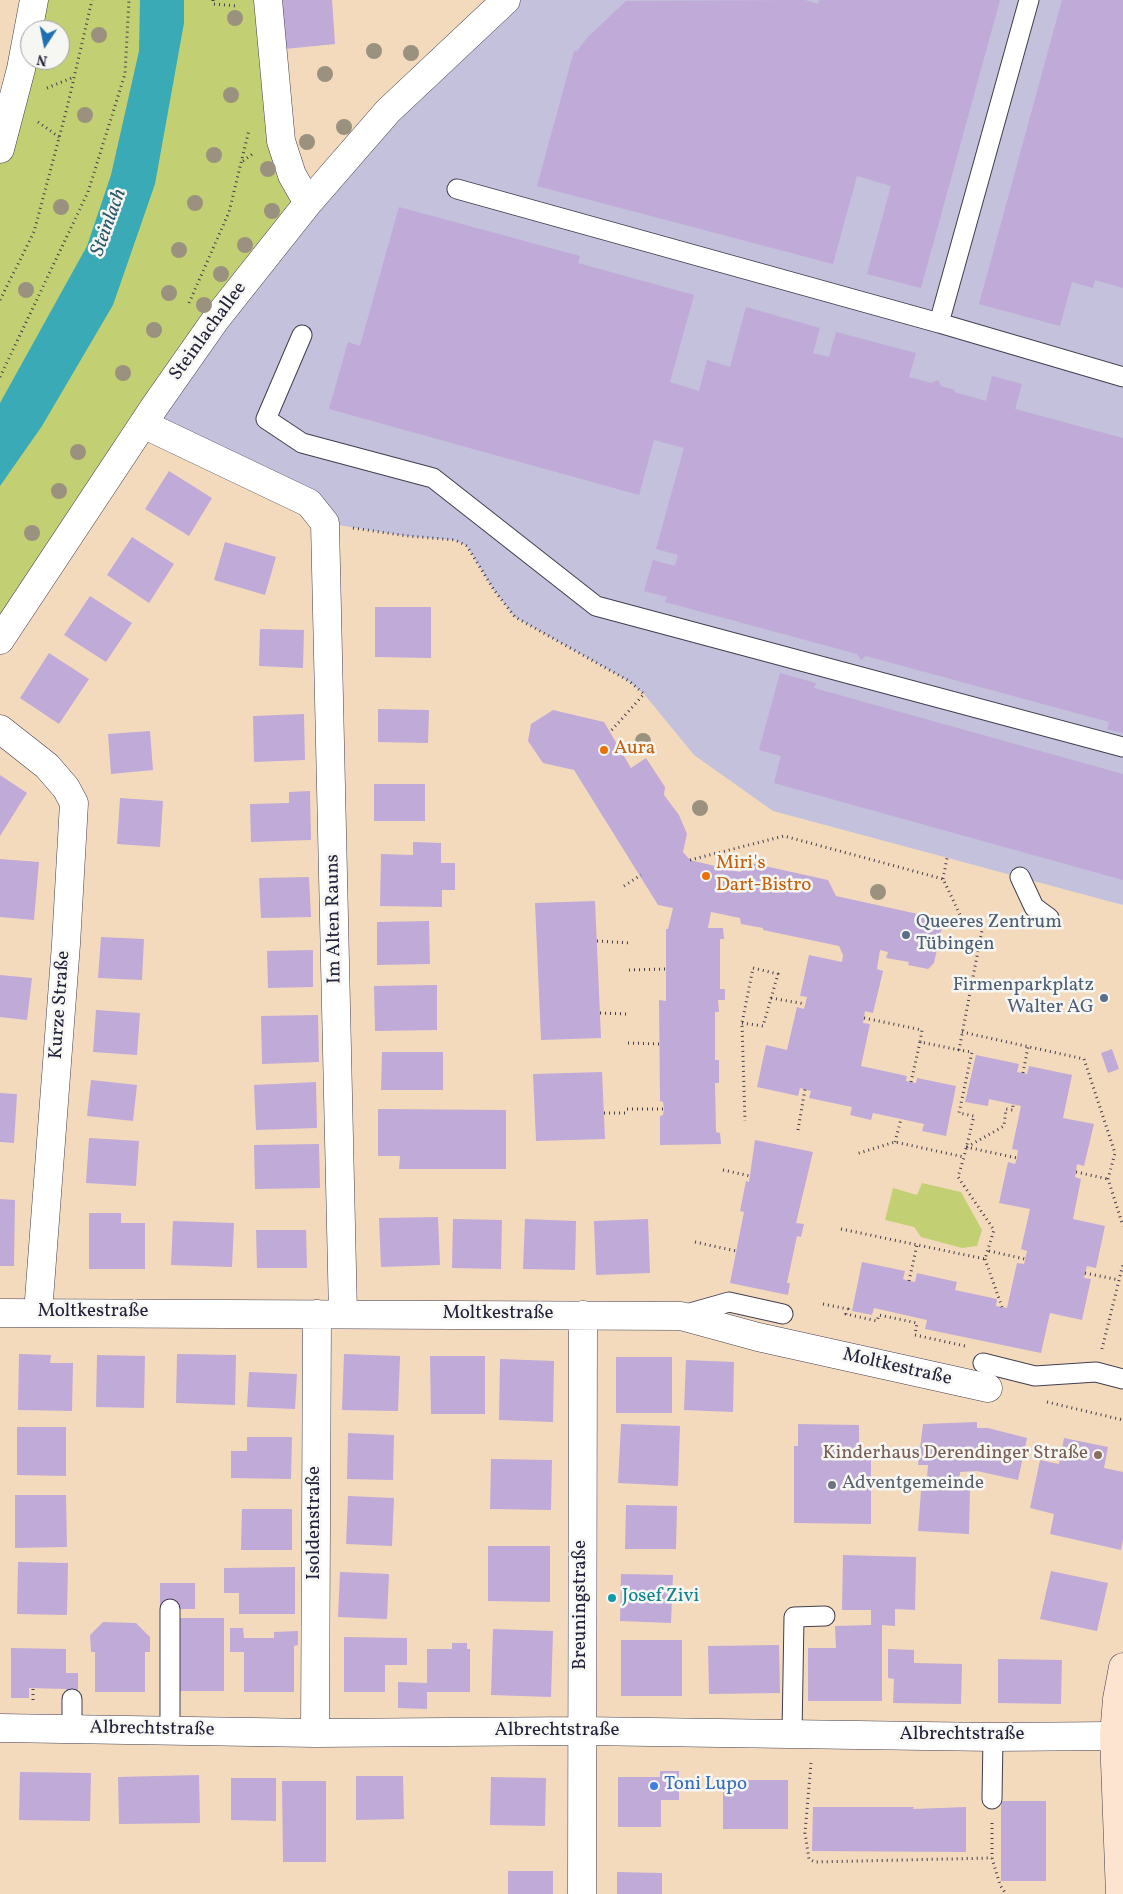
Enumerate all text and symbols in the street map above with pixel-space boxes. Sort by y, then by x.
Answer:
north arrow [20,20,70,70]
text: N [35,49,49,70]
water label: Steinlach [87,186,133,260]
street label: Steinlachallee [166,278,252,386]
place label: Aura [614,739,655,761]
marker: Aura [598,744,610,756]
street label: Im Alten Rauns [322,854,348,984]
place label: Miri's Dart-Bistro [716,854,811,898]
marker: Miri's Dart-Bistro [700,870,712,882]
place label: Queeres Zentrum Tübingen [916,913,1062,957]
marker: Queeres Zentrum Tübingen [900,929,912,941]
street label: Kurze Straße [46,950,76,1060]
place label: Firmenparkplatz Walter AG [953,976,1094,1020]
marker: Firmenparkplatz Walter AG [1098,992,1110,1004]
street label: Moltkestraße [37,1302,149,1324]
street label: Moltkestraße [442,1304,554,1326]
street label: Moltkestraße [840,1344,954,1392]
place label: Kinderhaus Derendinger Straße [823,1444,1088,1466]
marker: Kinderhaus Derendinger Straße [1092,1449,1104,1461]
street label: Isoldenstraße [305,1466,327,1580]
place label: Adventgemeinde [842,1474,984,1496]
marker: Adventgemeinde [826,1479,838,1491]
street label: Breuningstraße [571,1540,593,1670]
place label: Josef Zivi [622,1587,699,1609]
marker: Josef Zivi [606,1592,618,1604]
street label: Albrechtstraße [89,1718,215,1742]
street label: Albrechtstraße [494,1721,620,1743]
street label: Albrechtstraße [899,1725,1025,1747]
place label: Toni Lupo [664,1775,747,1797]
marker: Toni Lupo [648,1780,660,1792]

